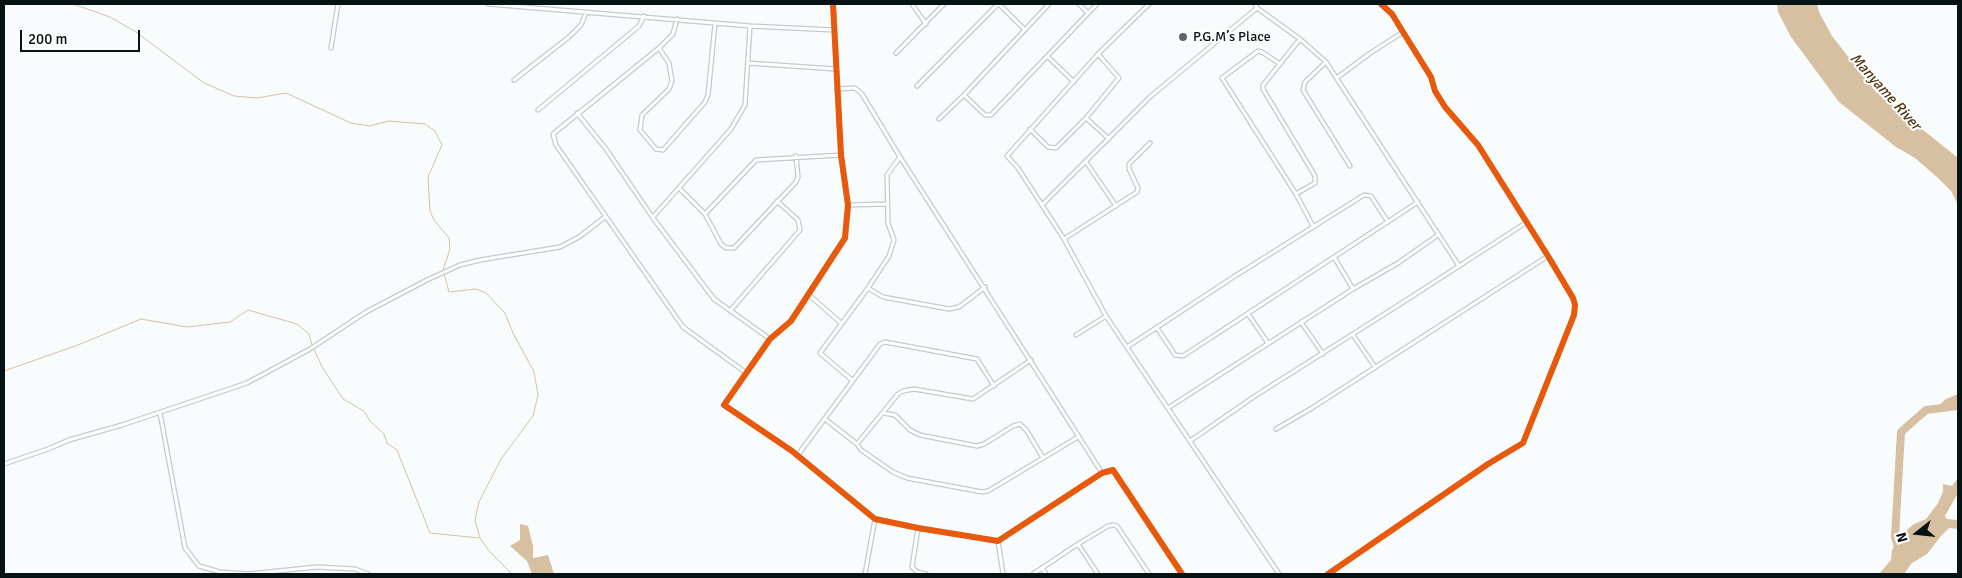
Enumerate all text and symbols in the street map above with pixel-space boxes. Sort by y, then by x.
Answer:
scale bar [22,20,142,52]
place label: P.G.M’s Place [1193,29,1271,45]
text: 200 m [28,30,68,48]
marker: P.G.M’s Place [1177,31,1189,43]
water label: Manyame River [1846,50,1924,134]
north arrow [1892,508,1942,558]
text: N [1893,530,1912,544]

